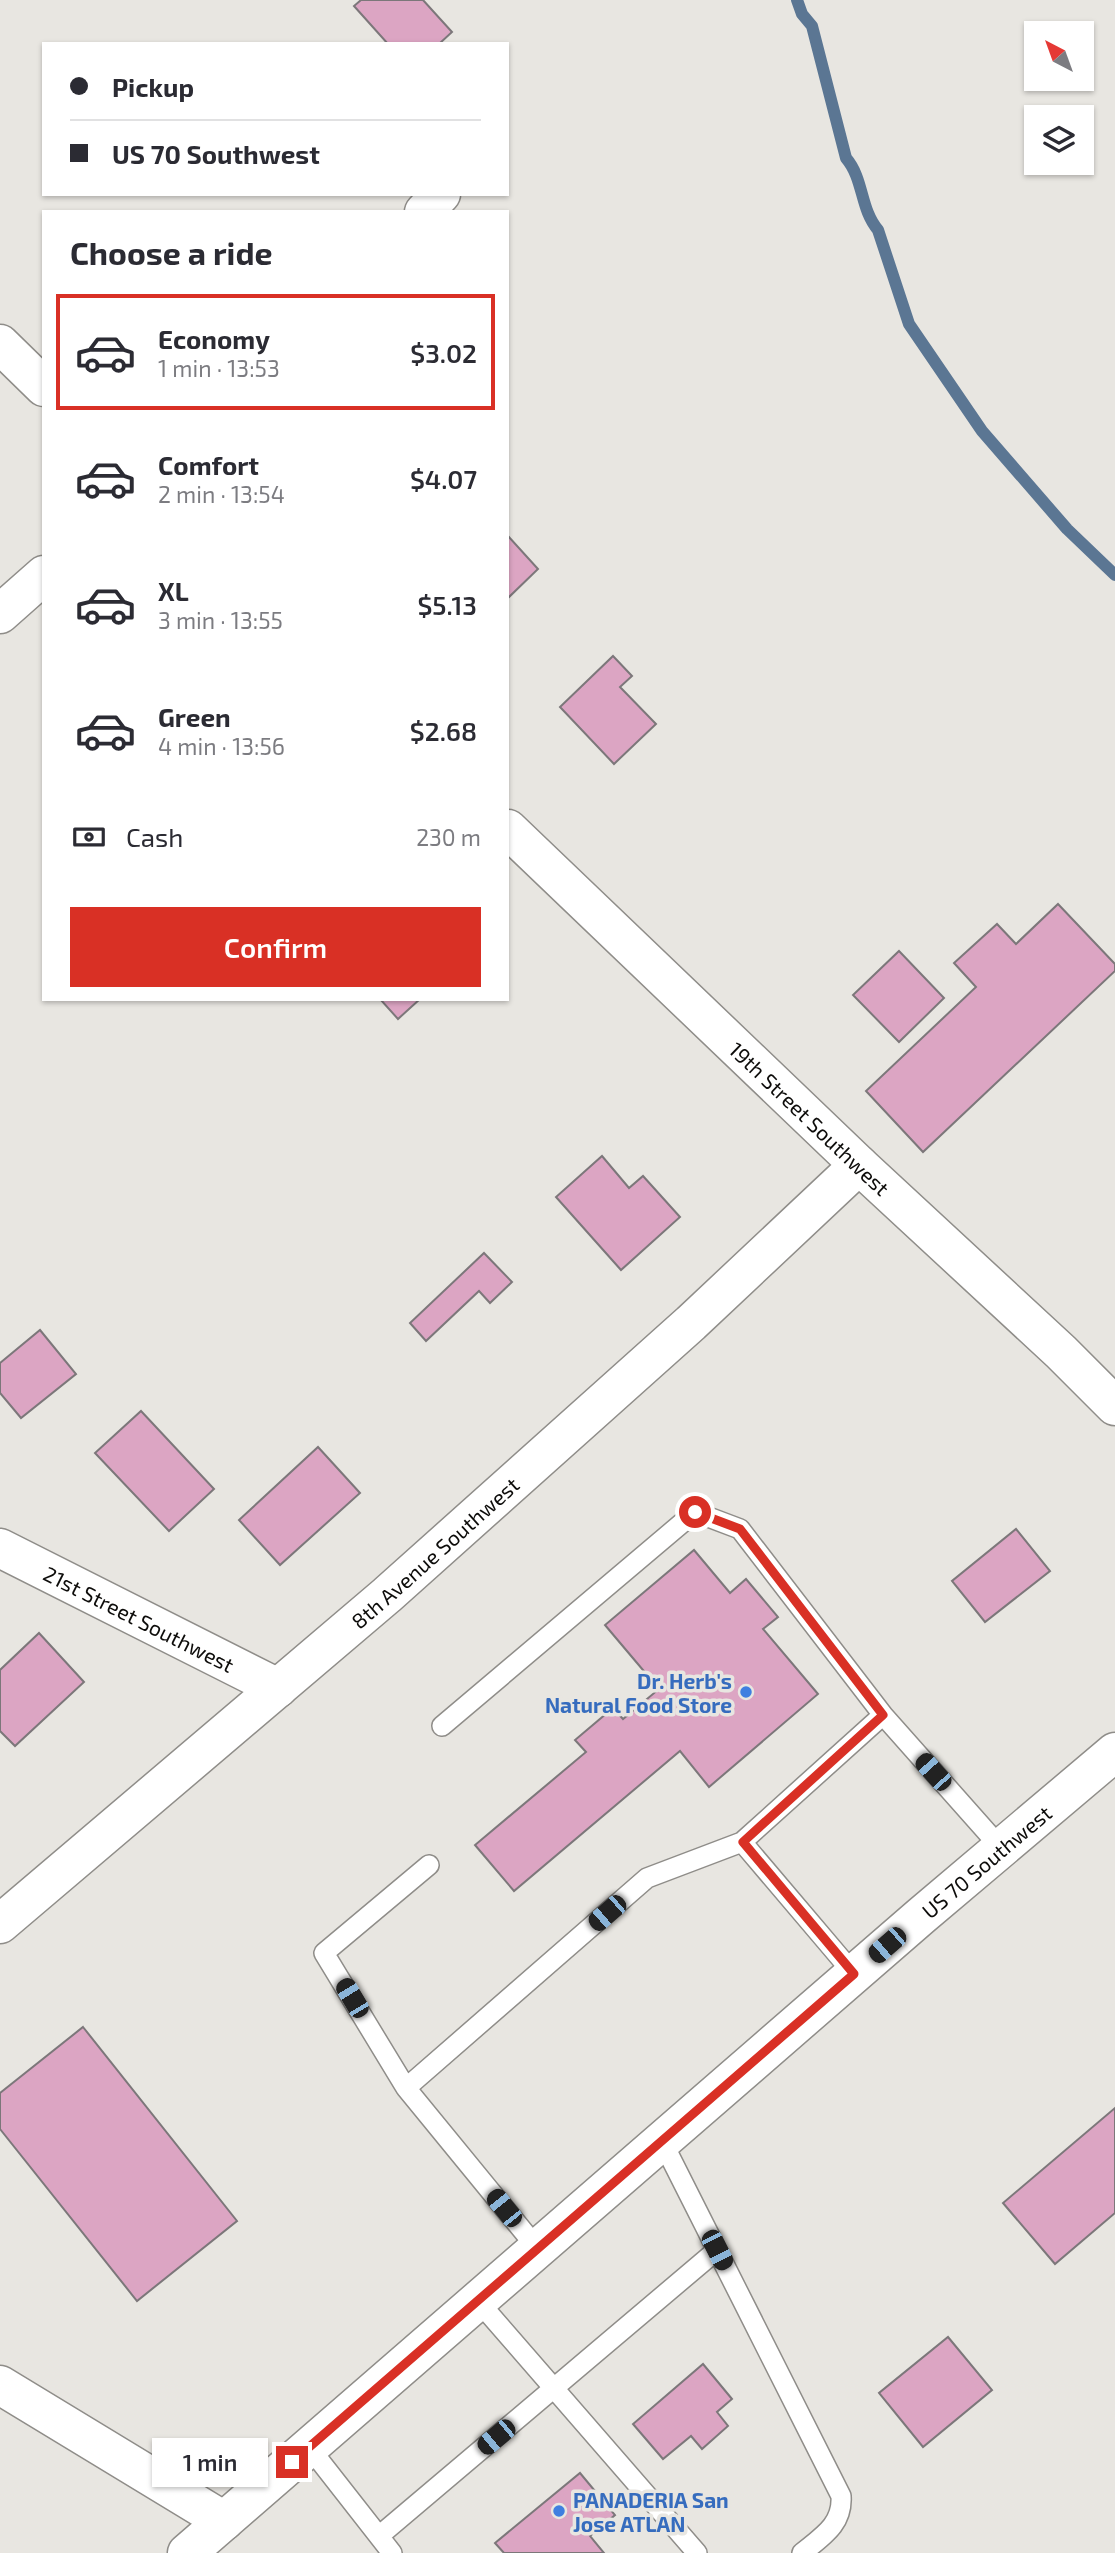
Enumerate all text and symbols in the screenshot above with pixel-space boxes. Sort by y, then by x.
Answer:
north arrow [1024,21,1094,91]
map controls [1024,21,1094,175]
text: Pickup [112,71,194,102]
button: layers [1024,105,1094,175]
text: US 70 Southwest [112,138,320,169]
text: Choose a ride [70,233,273,271]
icon: car [74,321,137,384]
text: Economy [158,323,270,354]
text: $3.02 [410,337,477,368]
text: 1 min · 13:53 [158,354,280,382]
icon: car [74,447,137,510]
text: Comfort [158,449,259,480]
text: $4.07 [410,463,477,494]
text: 2 min · 13:54 [158,480,285,508]
icon: car [74,573,137,636]
text: XL [158,575,189,606]
text: $5.13 [417,589,477,620]
text: 3 min · 13:55 [158,606,283,634]
icon: car [74,699,137,762]
text: Green [158,701,231,732]
text: $2.68 [410,715,477,746]
text: 4 min · 13:56 [158,732,285,760]
icon: cash [70,818,108,856]
text: Cash [126,821,183,852]
text: 230 m [416,823,481,851]
button: Confirm [70,907,481,987]
street label: 19th Street Southwest [725,1036,895,1200]
street label: 8th Avenue Southwest [346,1471,523,1633]
route start [679,1496,711,1528]
street label: 21st Street Southwest [40,1560,239,1677]
place label: Dr. Herb's Natural Food Store [545,1668,732,1717]
marker: Dr. Herb's Natural Food Store [738,1684,754,1700]
car [912,1749,955,1795]
street label: US 70 Southwest [916,1799,1056,1923]
car [585,1891,630,1935]
car [865,1923,910,1967]
car [333,1975,372,2021]
car [483,2185,526,2231]
car [699,2227,736,2273]
car [474,2415,519,2459]
callout: 1 min [152,2438,268,2486]
route end [276,2446,308,2478]
text: 1 min [183,2448,237,2476]
place label: PANADERIA San Jose ATLAN [573,2487,729,2536]
marker: PANADERIA San Jose ATLAN [551,2503,567,2519]

